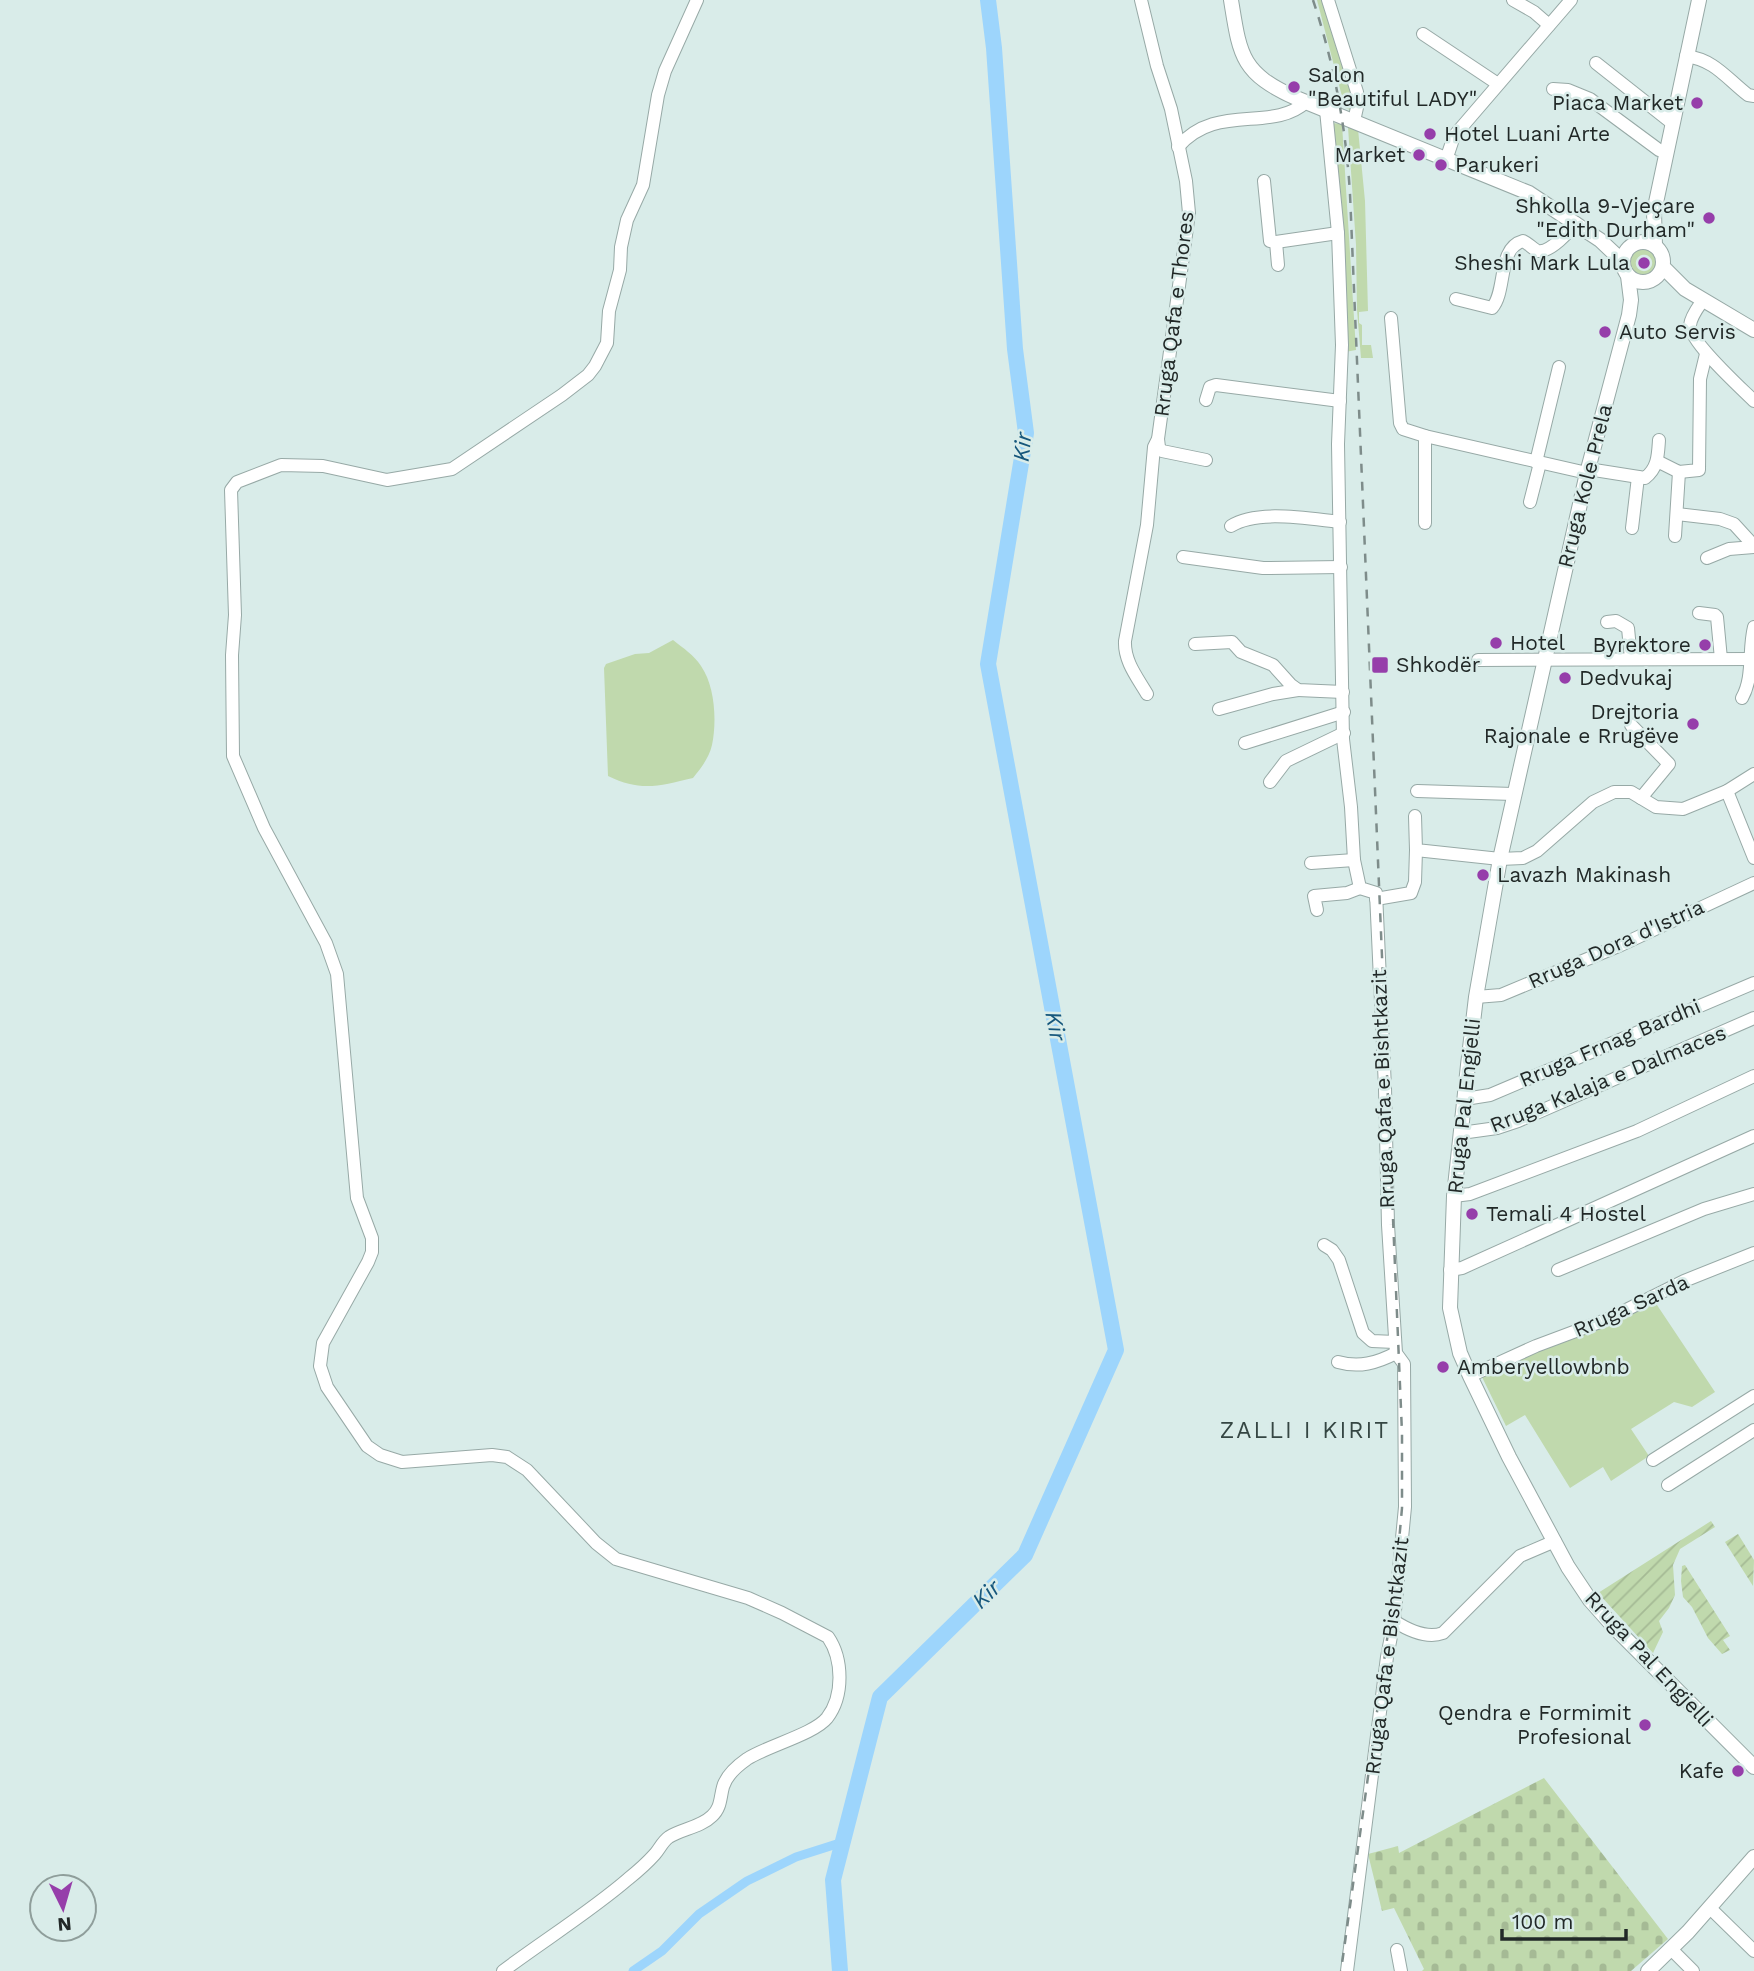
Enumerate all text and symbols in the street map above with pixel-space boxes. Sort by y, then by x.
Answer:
place label: Salon "Beautiful LADY" [1308,62,1477,111]
marker: Salon "Beautiful LADY" [1286,79,1302,95]
place label: Piaca Market [1552,90,1683,115]
marker: Piaca Market [1689,95,1705,111]
place label: Hotel Luani Arte [1444,121,1610,146]
marker: Hotel Luani Arte [1422,126,1438,142]
place label: Market [1335,142,1405,167]
marker: Market [1411,147,1427,163]
place label: Parukeri [1455,152,1539,177]
marker: Parukeri [1433,157,1449,173]
place label: Shkolla 9-Vjeçare "Edith Durham" [1515,193,1695,242]
street label: Rruga Qafa e Thores [1148,210,1199,418]
marker: Shkolla 9-Vjeçare "Edith Durham" [1701,210,1717,226]
place label: Sheshi Mark Lula [1454,250,1630,275]
marker: Sheshi Mark Lula [1636,255,1652,271]
place label: Auto Servis [1619,319,1736,344]
marker: Auto Servis [1597,324,1613,340]
street label: Rruga Kole Prela [1552,401,1617,570]
water label: Kir [1008,430,1038,463]
place label: Hotel [1510,630,1566,655]
place label: Byrektore [1592,632,1691,657]
marker: Hotel [1488,635,1504,651]
marker: Byrektore [1697,637,1713,653]
place label: Shkodër [1396,652,1481,677]
marker: Shkodër [1370,655,1390,675]
place label: Dedvukaj [1579,665,1672,690]
marker: Dedvukaj [1557,670,1573,686]
place label: Drejtoria Rajonale e Rrugëve [1484,699,1679,748]
marker: Drejtoria Rajonale e Rrugëve [1685,716,1701,732]
place label: Lavazh Makinash [1497,862,1671,887]
marker: Lavazh Makinash [1475,867,1491,883]
street label: Rruga Dora d'Istria [1524,893,1708,994]
street label: Rruga Qafa e Bishtkazit [1366,969,1399,1209]
street label: Rruga Frnag Bardhi [1515,993,1704,1092]
water label: Kir [1039,1009,1072,1044]
street label: Rruga Pal Engjelli [1442,1017,1485,1195]
street label: Rruga Kalaja e Dalmaces [1486,1020,1730,1137]
place label: Temali 4 Hostel [1486,1201,1646,1226]
marker: Temali 4 Hostel [1464,1206,1480,1222]
street label: Rruga Sarda [1569,1269,1692,1342]
place label: Amberyellowbnb [1457,1354,1630,1379]
marker: Amberyellowbnb [1435,1359,1451,1375]
district label: ZALLI I KIRIT [1220,1417,1390,1444]
street label: Rruga Qafa e Bishtkazit [1360,1535,1414,1776]
water label: Kir [966,1574,1007,1614]
street label: Rruga Pal Engjelli [1580,1586,1719,1732]
place label: Qendra e Formimit Profesional [1438,1700,1632,1749]
marker: Qendra e Formimit Profesional [1637,1717,1653,1733]
place label: Kafe [1679,1758,1724,1783]
marker: Kafe [1730,1763,1746,1779]
north arrow [28,1873,98,1943]
scale bar [1502,1898,1626,1942]
text: 100 m [1512,1909,1574,1934]
text: N [56,1912,72,1937]

